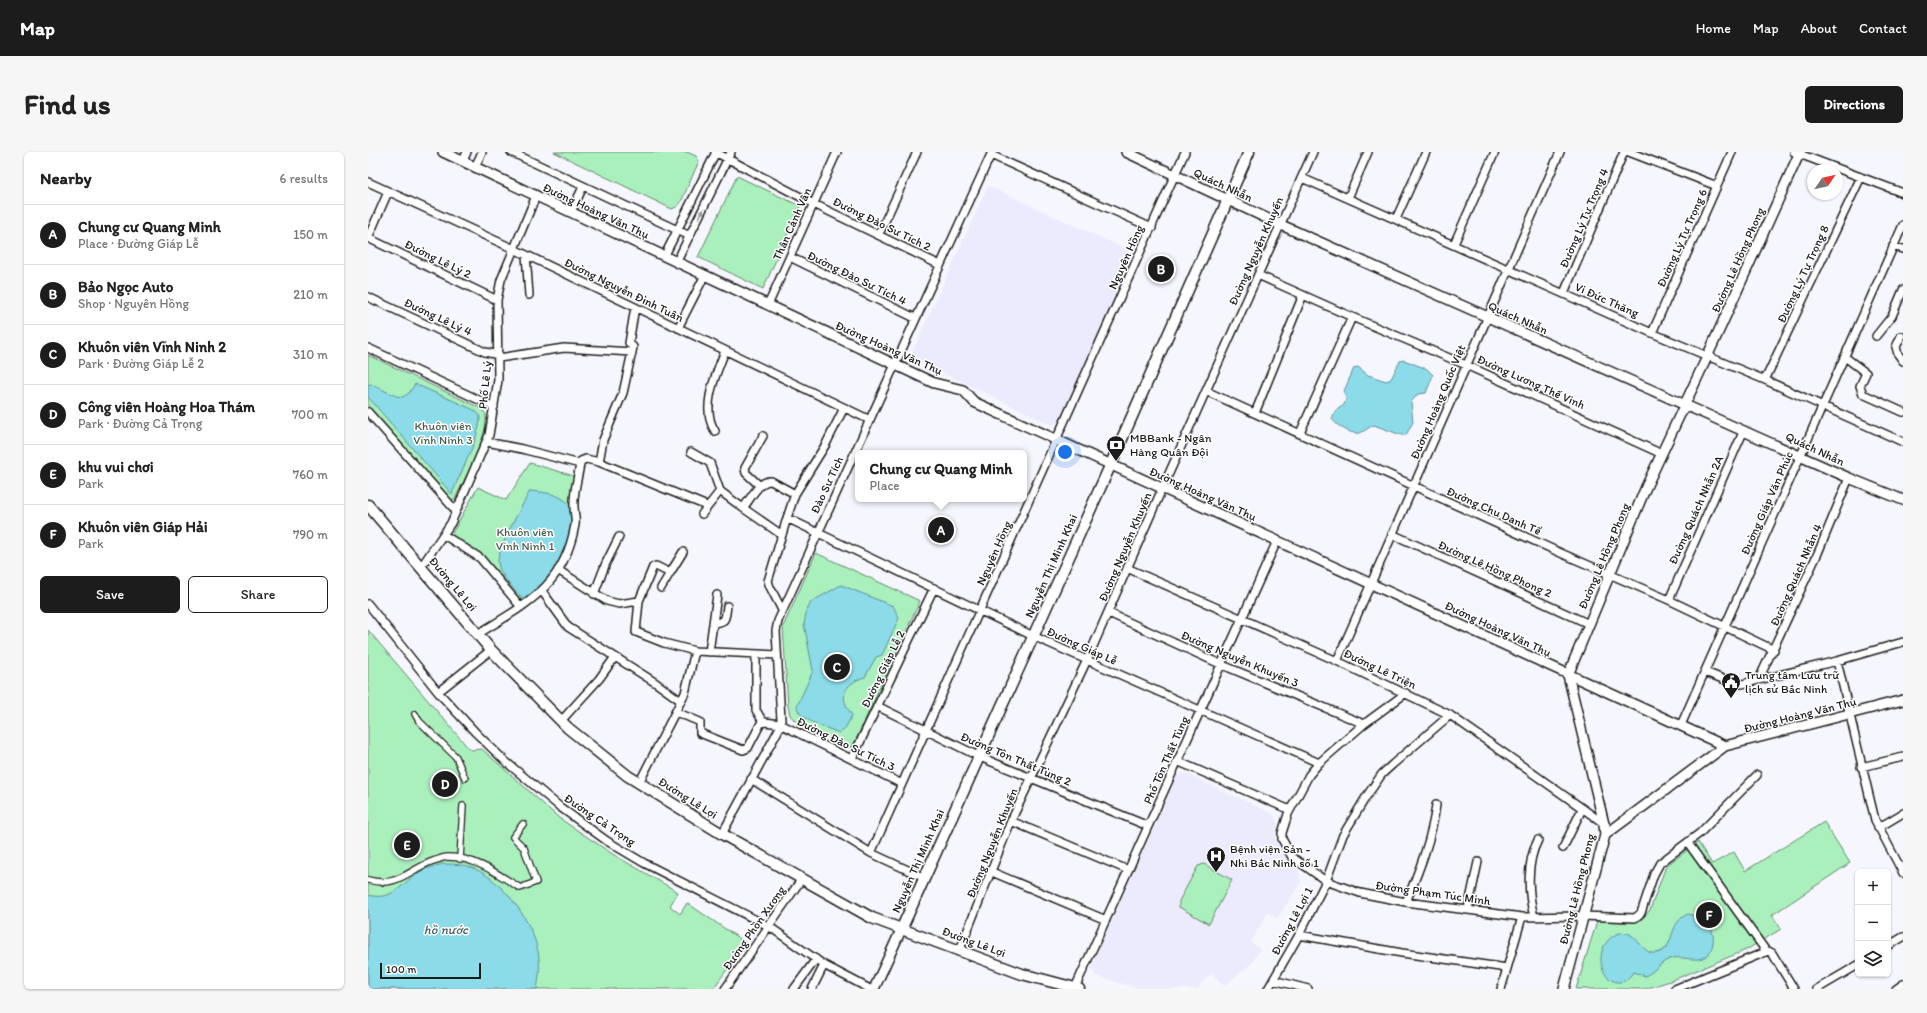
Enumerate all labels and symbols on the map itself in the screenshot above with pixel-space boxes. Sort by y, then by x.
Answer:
north arrow [1807,164,1843,200]
street label: Quách Nhẫn [1191,165,1255,205]
street label: Đường Lý Tự Trọng 4 [1557,166,1611,270]
street label: Đường Hoàng Văn Thụ [541,180,652,242]
street label: Thân Cảnh Vân [770,185,814,262]
street label: Đường Lý Tự Trọng 6 [1654,187,1710,289]
street label: Đường Đào Sư Tích 2 [831,194,934,254]
street label: Đường Nguyễn Khuyến [1226,194,1286,307]
street label: Đường Lê Hồng Phong [1708,204,1768,315]
one-way arrow [698,208,704,220]
street label: Nguyên Hồng [1106,222,1147,291]
street label: Đường Lý Tự Trọng 8 [1774,223,1832,325]
street label: Đường Lê Lý 2 [402,237,474,281]
street label: Đường Đào Sư Tích 4 [805,248,909,308]
pin: B [1148,254,1174,284]
street label: Đường Nguyễn Đình Tuân [562,255,686,325]
street label: Vi Đức Thăng [1573,280,1642,321]
street label: Đường Lê Lý 4 [402,295,474,339]
street label: Quách Nhẫn [1486,299,1550,337]
street label: Đường Hoàng Văn Thụ [833,318,945,378]
street label: Đường Hoàng Quốc Việt [1407,342,1469,462]
street label: Đường Lương Thế Vinh [1475,352,1587,412]
street label: Phố Lê Lý [476,360,495,410]
park label: Khuôn viên Vĩnh Ninh 3 [413,419,473,447]
street label: Quách Nhẫn [1783,429,1847,469]
place label: MBBank - Ngân Hàng Quân Đội [1130,431,1212,459]
bank icon: MBBank - Ngân Hàng Quân Đội [1105,434,1127,462]
your location [1055,442,1075,462]
street label: Đường Giáp Văn Phúc [1738,449,1796,557]
street label: Đường Quách Nhẫn 2A [1666,453,1726,566]
street label: Đào Sư Tích [808,454,846,516]
street label: Đường Hoàng Văn Thụ [1147,464,1259,524]
street label: Đường Chu Danh Tể [1445,484,1544,538]
street label: Đường Nguyễn Khuyến [1096,490,1154,604]
street label: Đường Lê Hồng Phong [1575,500,1633,611]
street label: Nguyễn Thị Minh Khai [1022,512,1080,620]
pin: A [928,515,954,545]
street label: Nguyên Hồng [974,518,1015,587]
street label: Đường Quách Nhẫn 4 [1767,522,1825,628]
park label: Khuôn viên Vĩnh Ninh 1 [496,525,555,553]
street label: Đường Lê Hồng Phong 2 [1436,538,1555,601]
street label: Đường Lê Lợi [426,554,480,614]
street label: Đường Hoàng Văn Thụ [1443,598,1554,660]
street label: Đường Giáp Lễ [1045,624,1120,668]
street label: Đường Giáp Lễ 2 [858,627,908,710]
street label: Đường Nguyễn Khuyến 3 [1179,628,1301,690]
street label: Đường Lê Triện [1341,646,1419,692]
pin: C [824,652,850,682]
place label: Trung tâm Lưu trữ lịch sử Bắc Ninh [1745,668,1840,696]
public building icon: Trung tâm Lưu trữ lịch sử Bắc Ninh [1720,671,1742,699]
street label: Đường Hoàng Văn Thụ [1742,694,1858,736]
street label: Phố Tôn Thất Tùng [1140,713,1192,806]
street label: Đường Đào Sư Tích 3 [795,714,898,774]
street label: Đường Tôn Thất Tùng 2 [959,729,1074,789]
pin: D [432,769,458,799]
street label: Đường Lê Lợi [656,774,720,822]
street label: Đường Nguyễn Khuyến [964,786,1021,900]
street label: Đường Cả Trọng [562,791,639,849]
street label: Nguyễn Thị Minh Khai [889,807,947,915]
pin: E [394,830,420,860]
street label: Đường Lê Hồng Phong [1556,831,1598,946]
place label: Bệnh viện Sản - Nhi Bắc Ninh số 1 [1230,842,1319,870]
hospital icon: Bệnh viện Sản - Nhi Bắc Ninh số 1 [1205,845,1227,873]
street label: Đường Phạm Túc Minh [1375,878,1492,908]
street label: Đường Phồn Xương [720,882,789,973]
street label: Đường Lê Lợi 1 [1268,884,1316,957]
pin: F [1696,900,1722,930]
water label: hồ nước [424,922,469,937]
street label: Đường Lê Lợi [940,924,1008,960]
scale bar [380,961,481,980]

